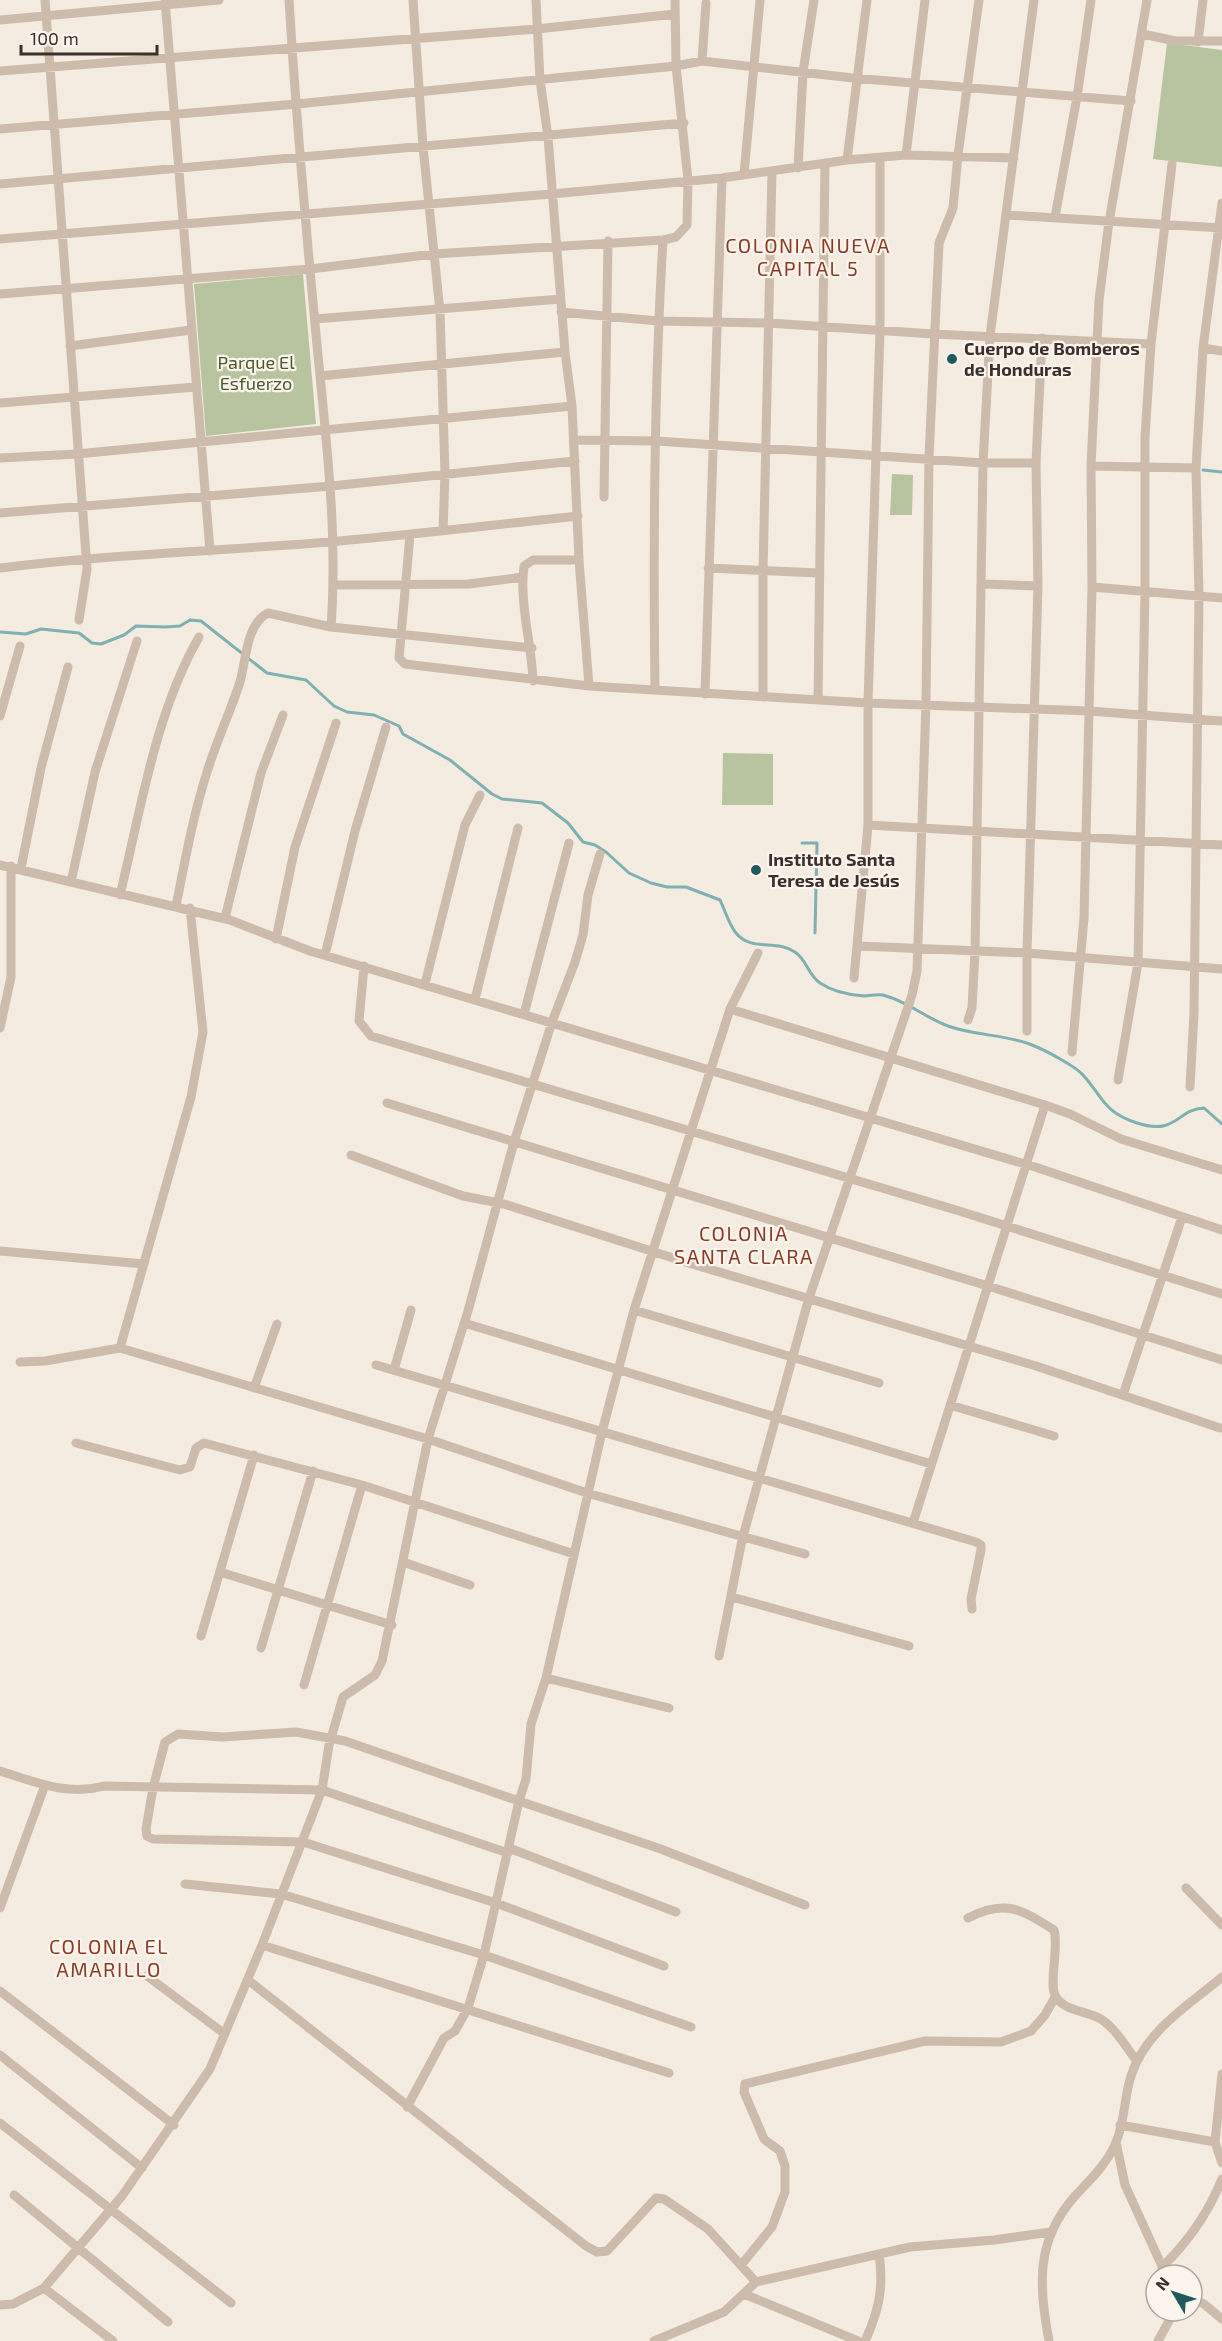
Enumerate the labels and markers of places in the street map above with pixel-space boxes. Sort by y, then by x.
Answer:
place label: Cuerpo de Bomberos de Honduras [964,337,1140,380]
marker: Cuerpo de Bomberos de Honduras [945,352,959,366]
place label: Instituto Santa Teresa de Jesús [768,848,900,891]
marker: Instituto Santa Teresa de Jesús [749,863,763,877]

